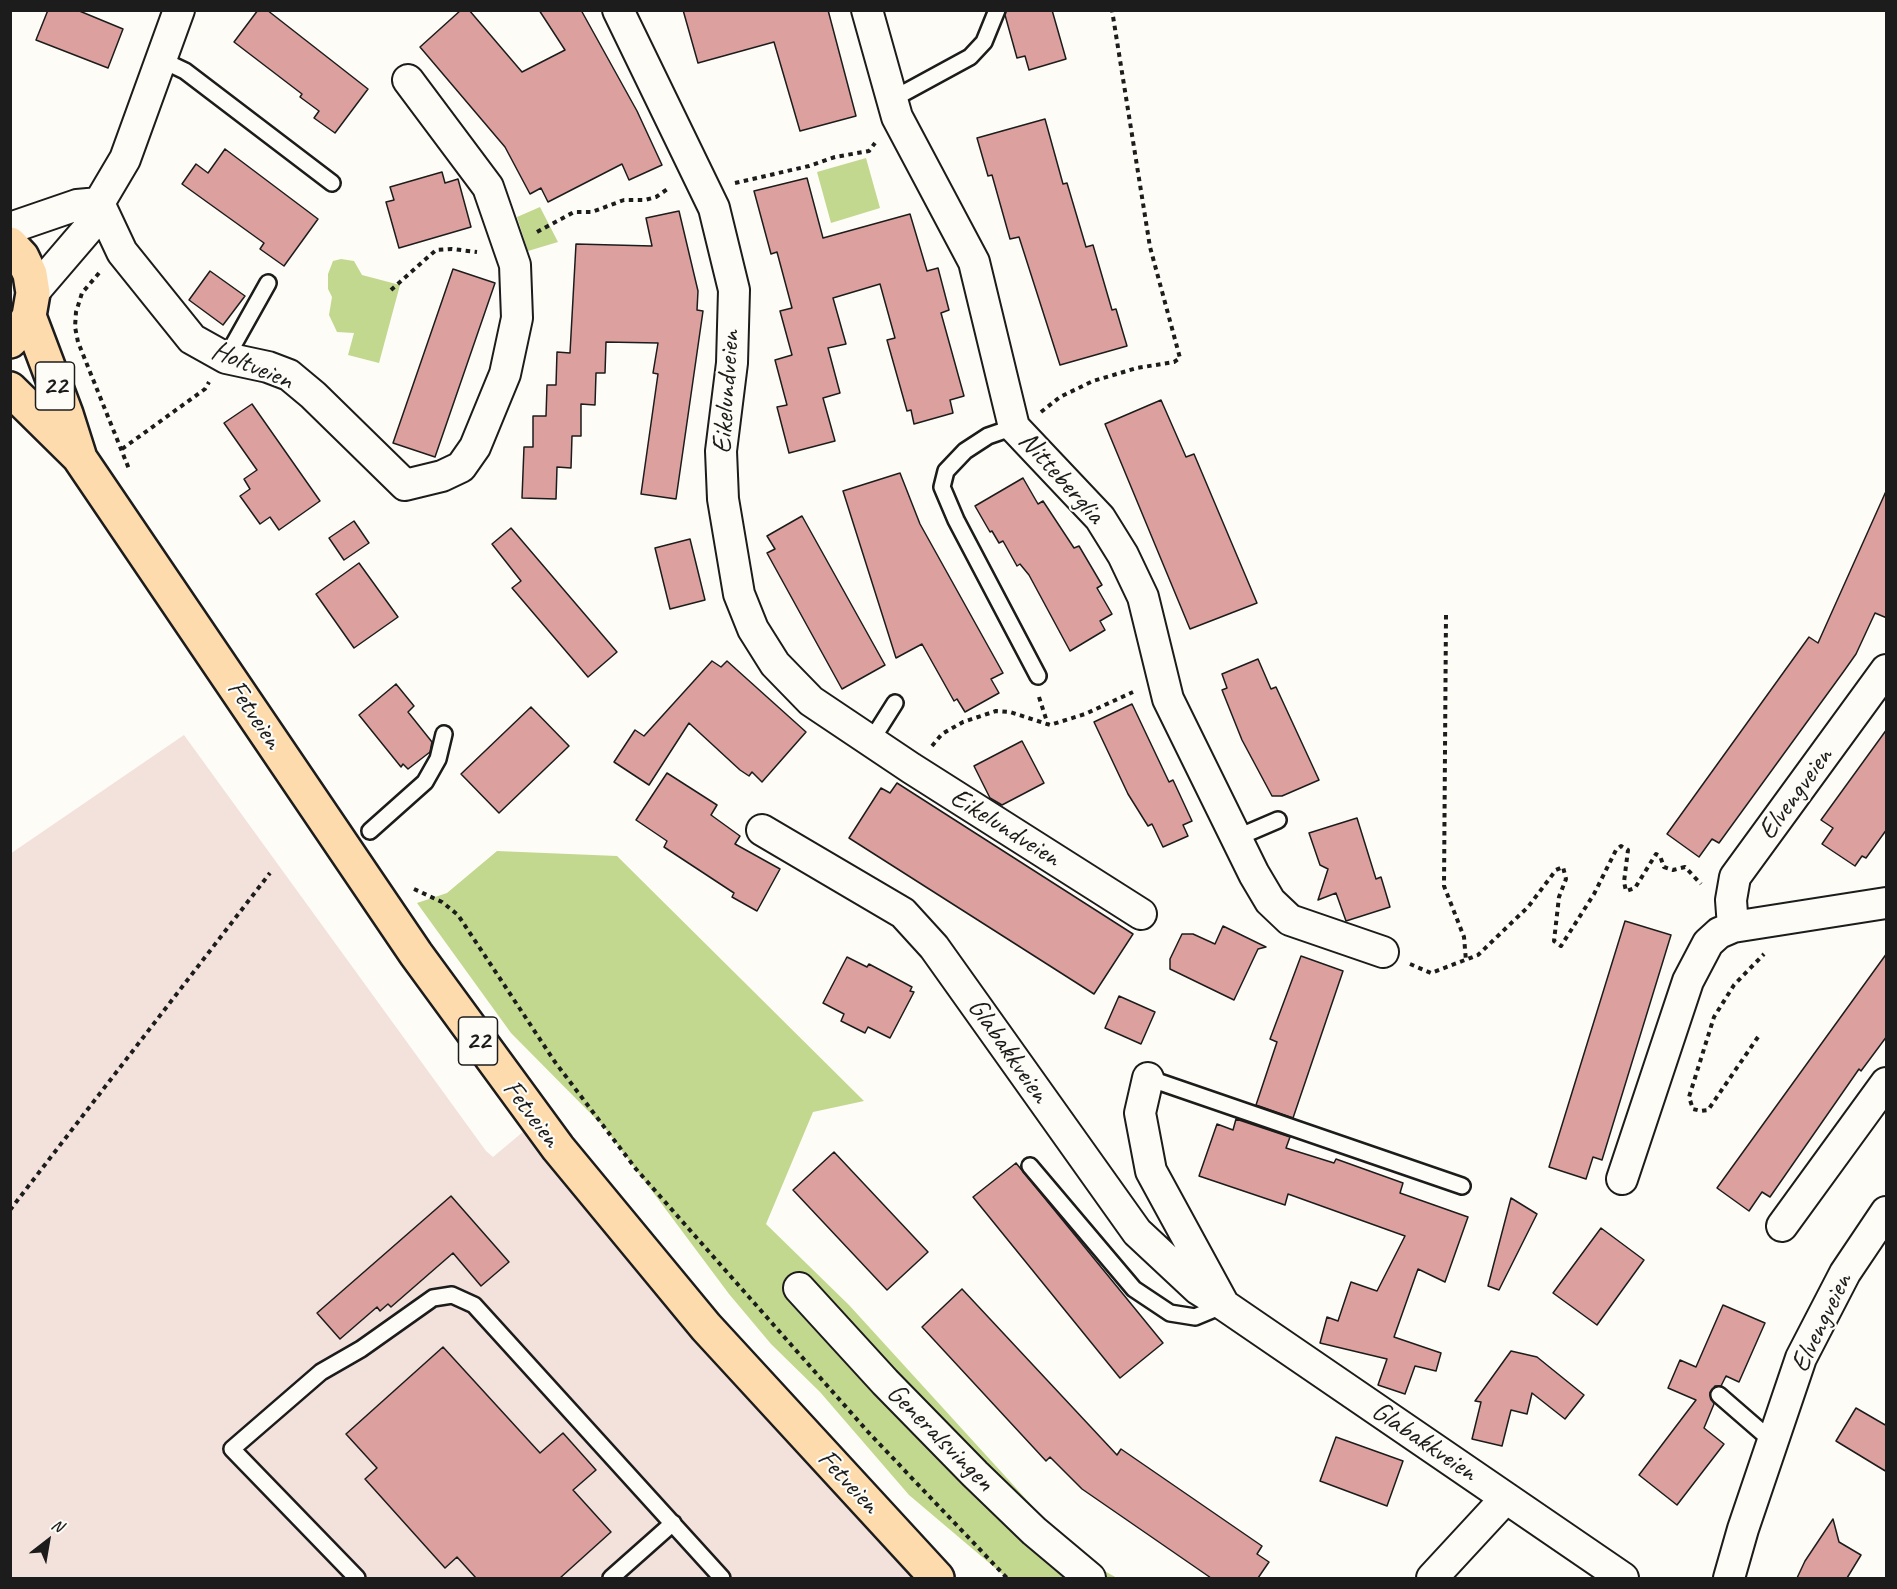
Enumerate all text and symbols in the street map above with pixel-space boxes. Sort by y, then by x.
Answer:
street label: Eikelundveien [706,329,748,455]
street label: Holtveien [206,334,298,398]
road number: 22 [36,362,74,410]
street label: Nitteberglia [1011,425,1111,531]
street label: Fetveien [219,674,289,756]
street label: Elvengveien [1751,741,1841,847]
street label: Eikelundveien [944,781,1066,875]
street label: Glabakkveien [960,992,1056,1110]
road number: 22 [458,1017,498,1065]
street label: Fetveien [495,1074,567,1154]
street label: Elvengveien [1784,1268,1860,1378]
street label: Generalsvingen [879,1377,1001,1499]
street label: Glabakkveien [1365,1395,1483,1489]
street label: Fetveien [810,1443,886,1521]
north arrow [18,1511,78,1571]
text: N [48,1514,67,1537]

